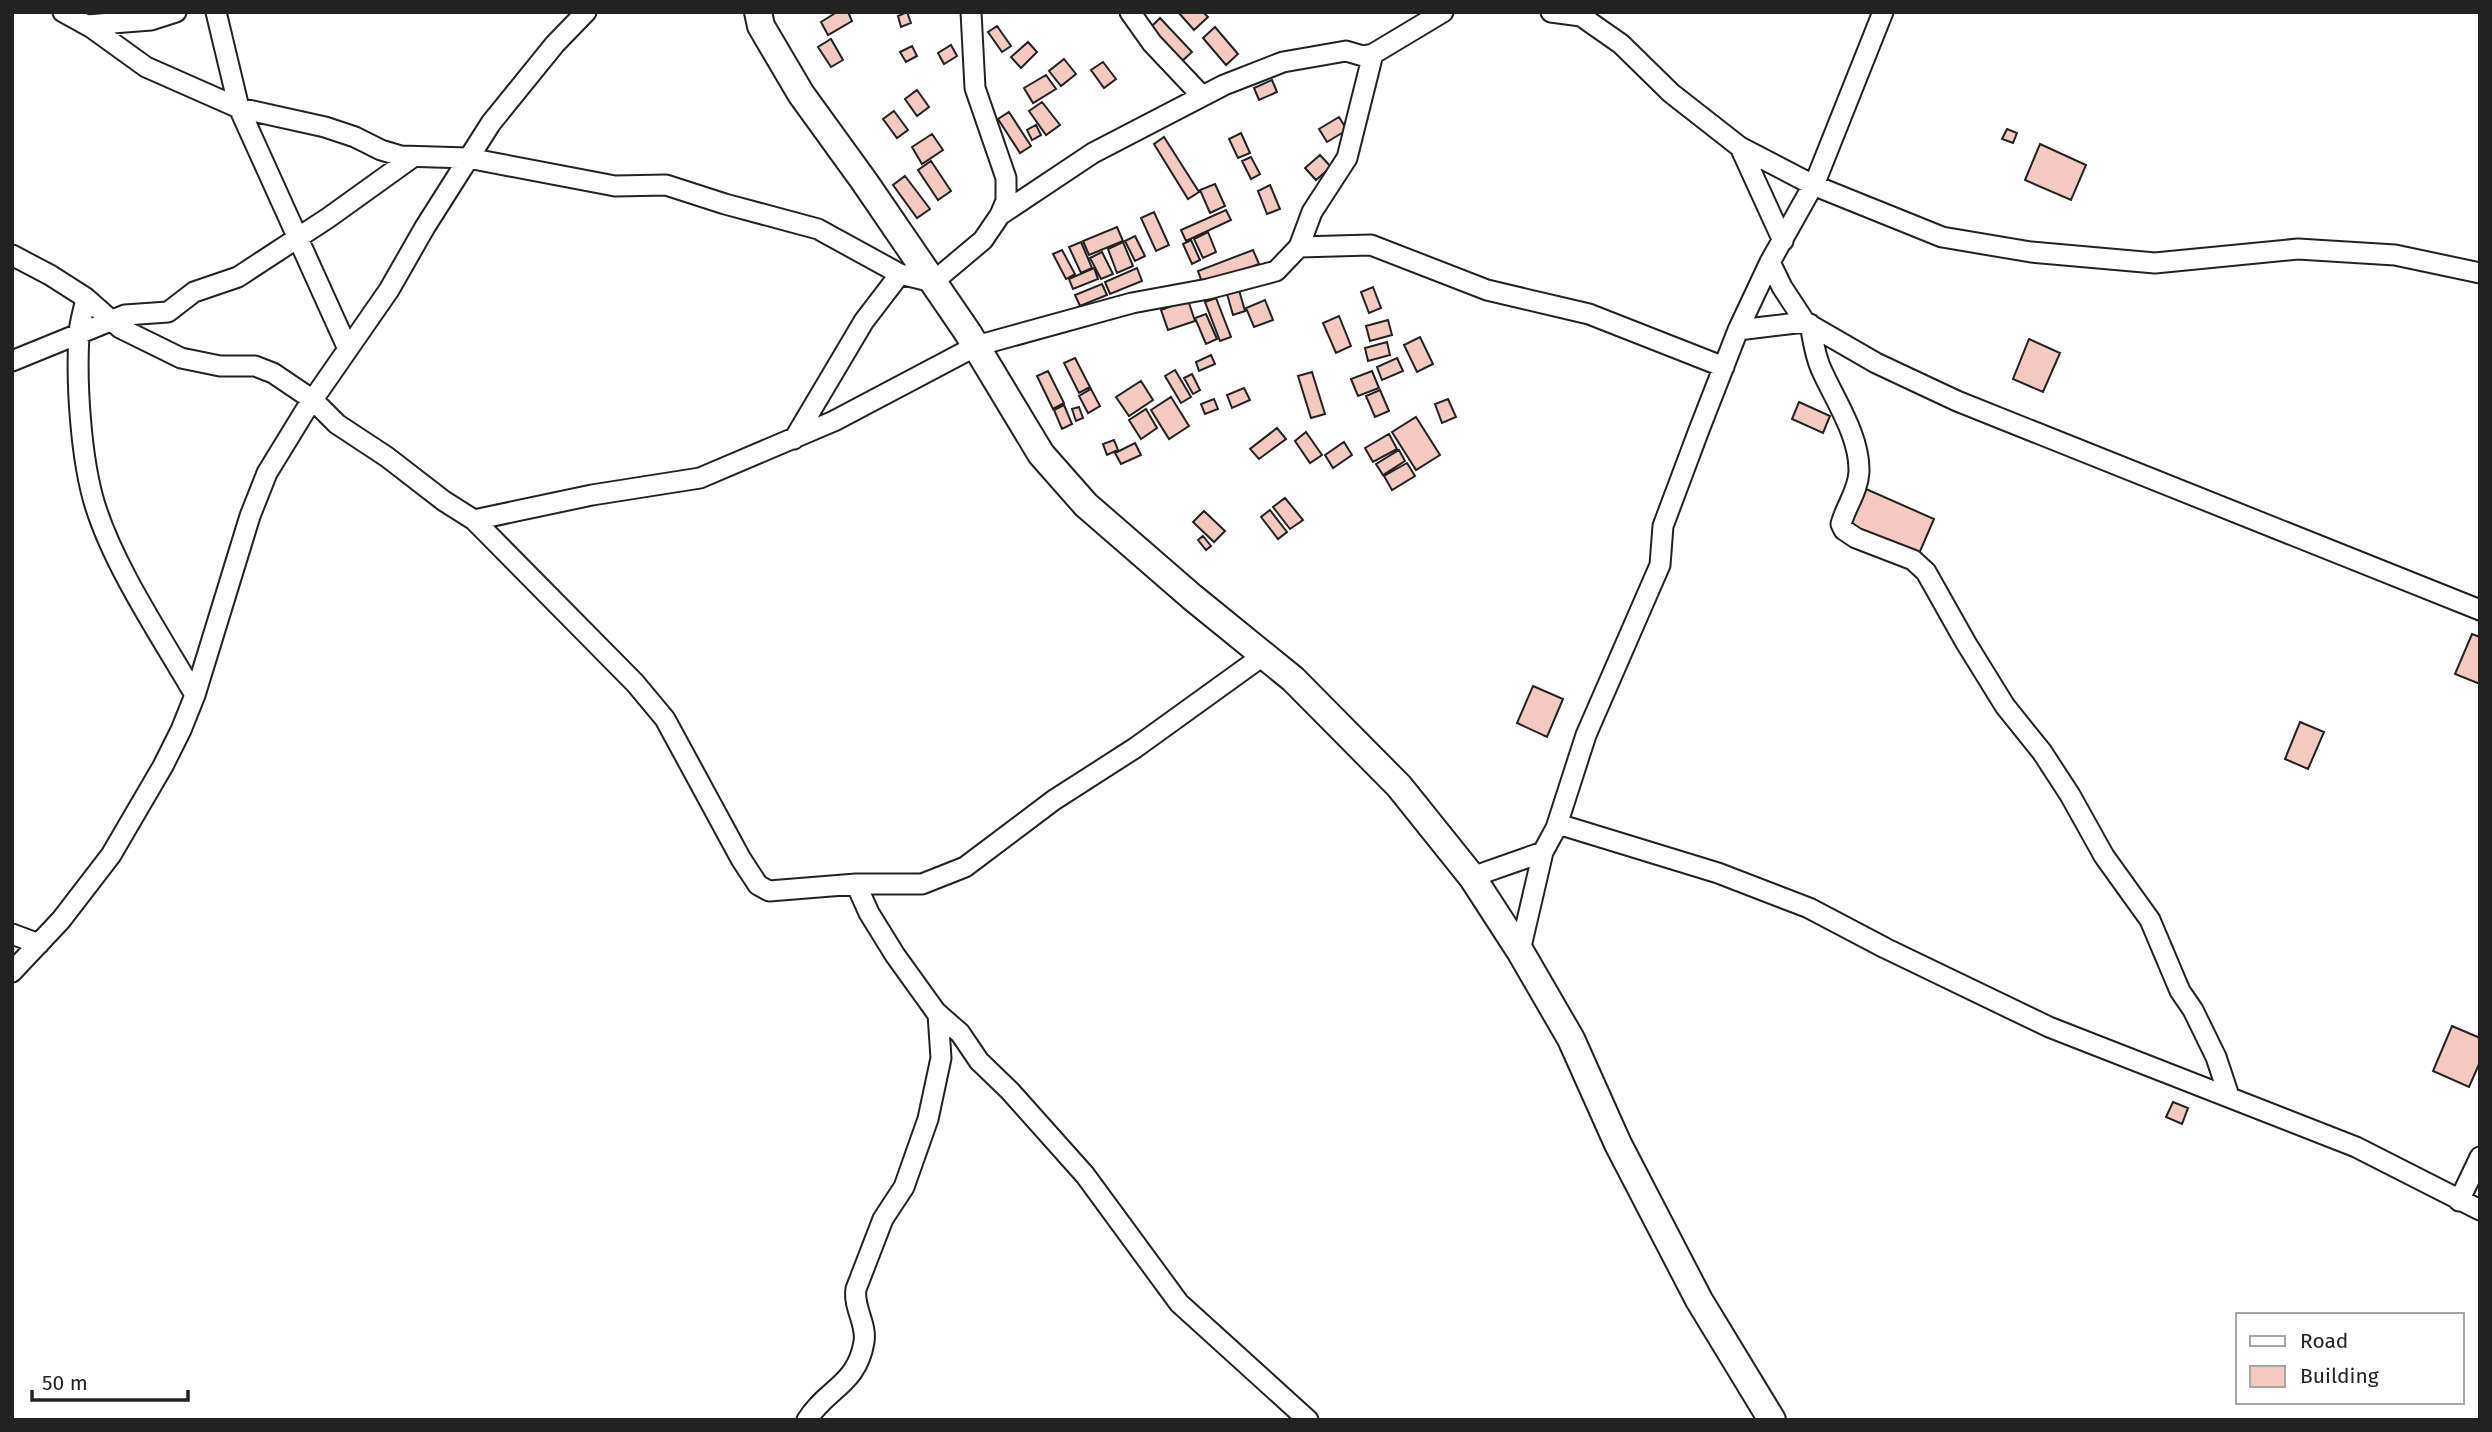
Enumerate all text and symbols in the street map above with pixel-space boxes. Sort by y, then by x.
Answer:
legend [2236,1313,2464,1404]
text: Road [2300,1328,2348,1354]
scale bar [32,1358,187,1402]
text: Building [2300,1363,2379,1389]
text: 50 m [42,1370,88,1396]

